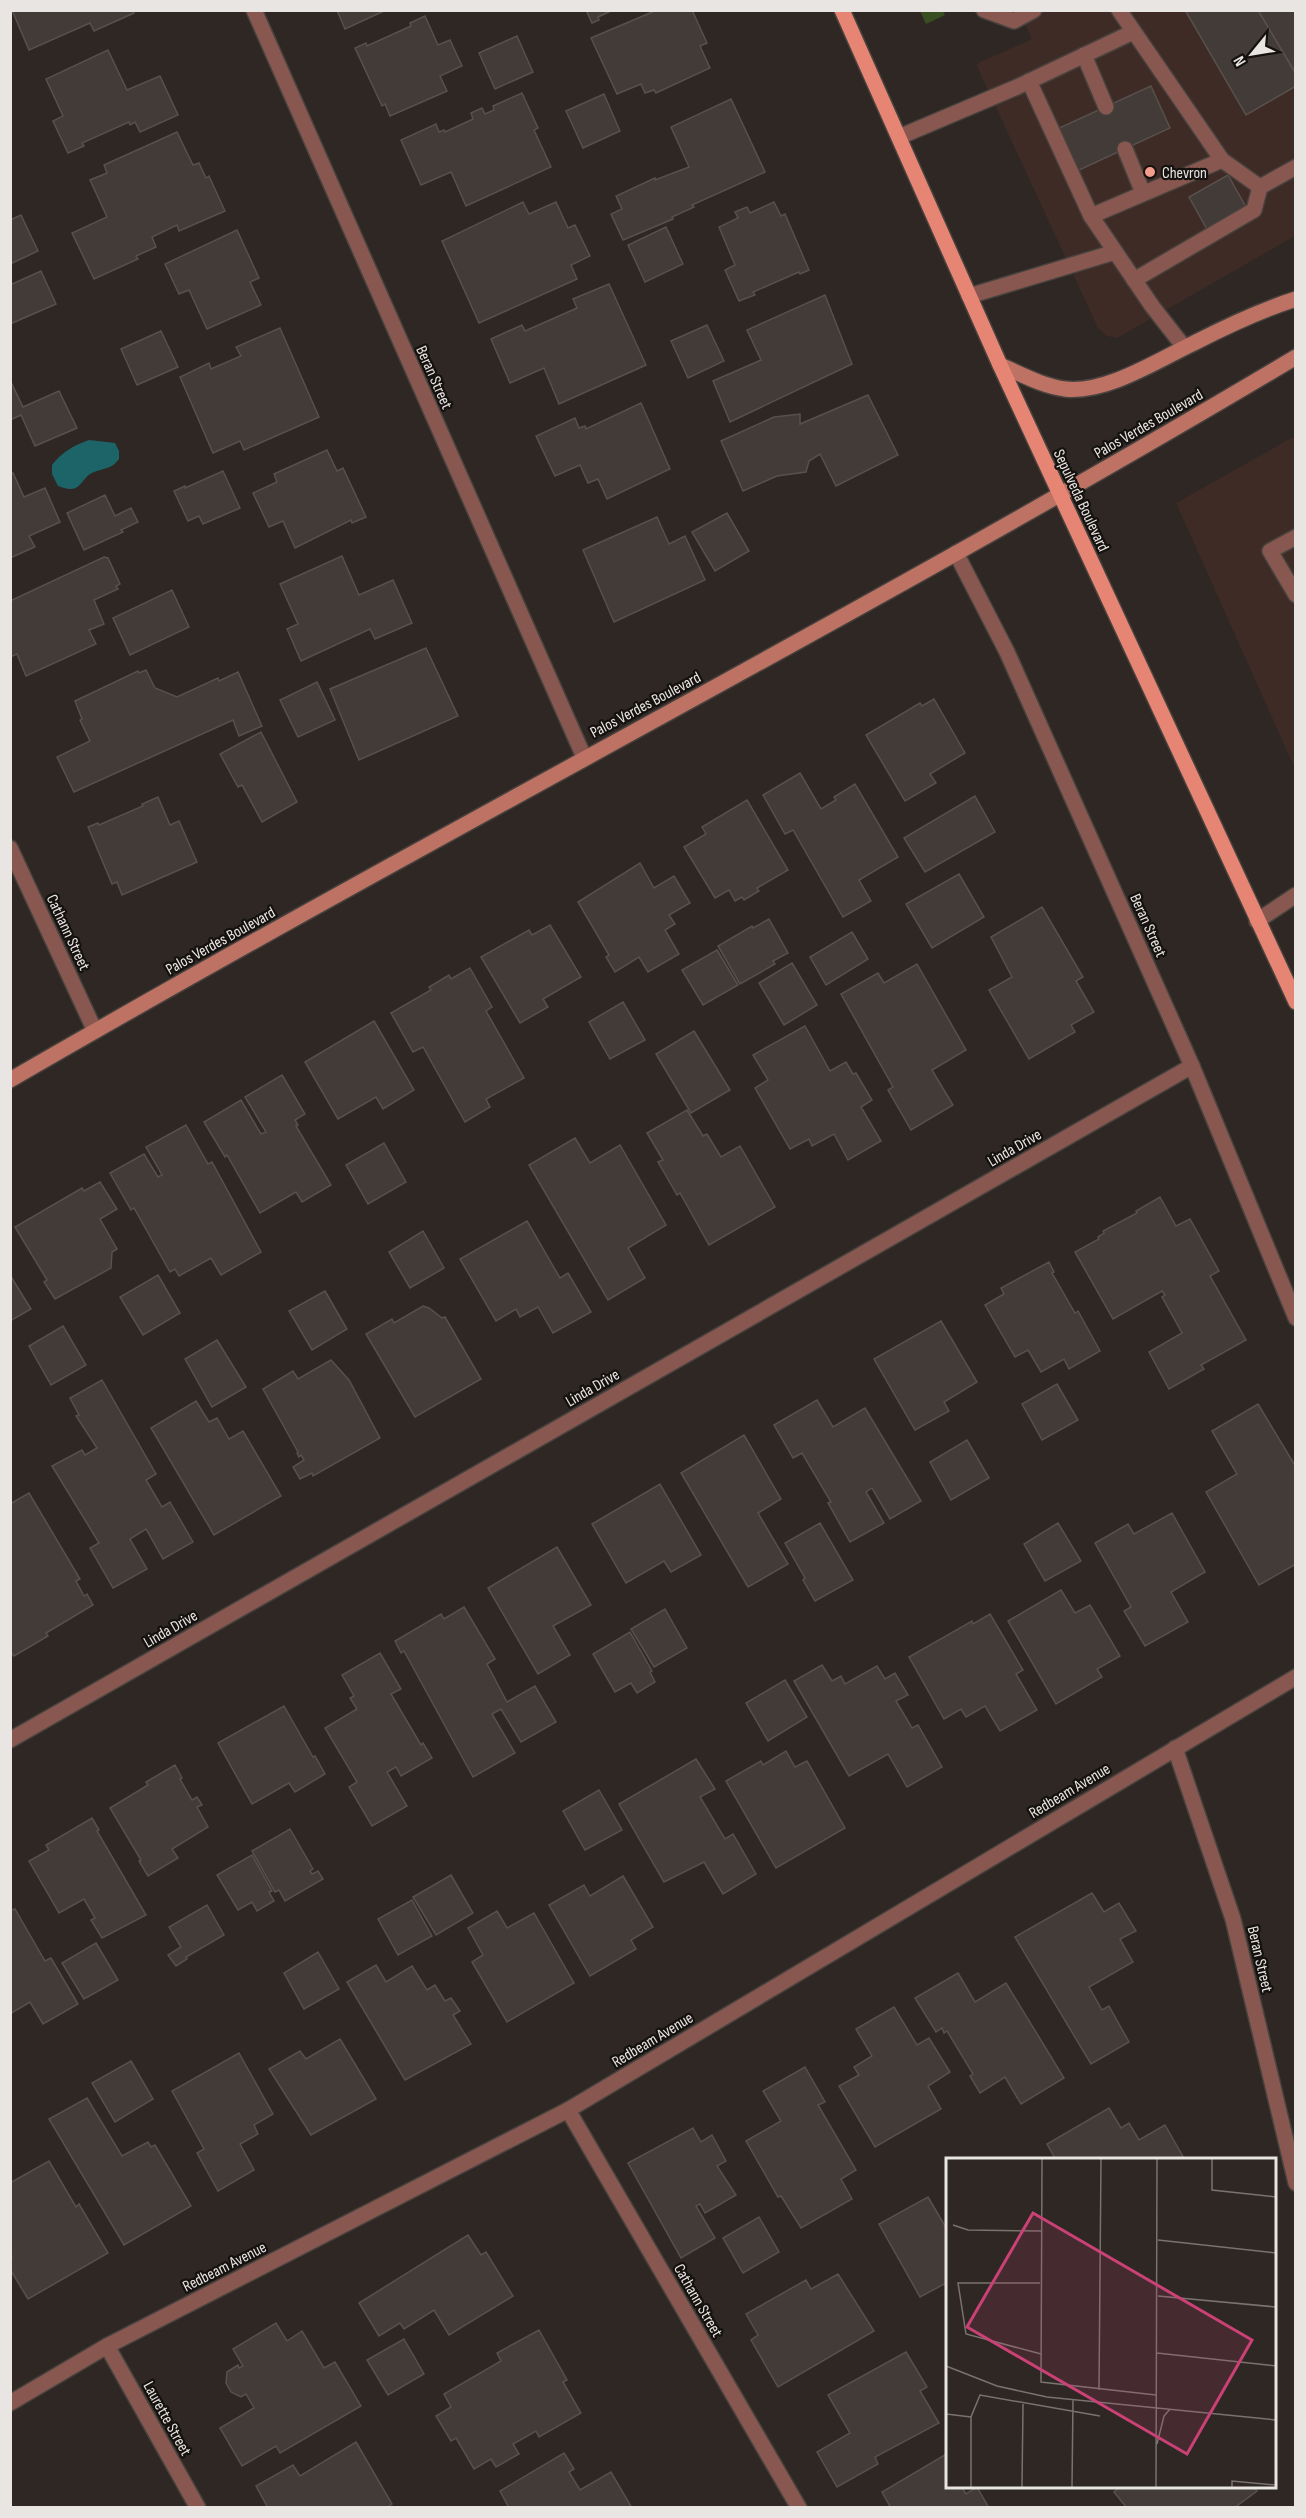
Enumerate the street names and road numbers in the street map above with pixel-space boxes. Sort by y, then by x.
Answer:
street label: Beran Street [411,343,456,412]
street label: Palos Verdes Boulevard [1091,385,1206,463]
street label: Sepulveda Boulevard [1049,447,1113,555]
street label: Palos Verdes Boulevard [587,668,704,742]
street label: Beran Street [1125,891,1170,960]
street label: Cathann Street [42,892,94,974]
street label: Palos Verdes Boulevard [163,903,279,979]
street label: Linda Drive [984,1125,1045,1171]
street label: Linda Drive [562,1365,623,1411]
street label: Linda Drive [140,1606,201,1652]
street label: Redbeam Avenue [1026,1760,1114,1823]
street label: Beran Street [1243,1924,1276,1994]
street label: Redbeam Avenue [609,2009,697,2072]
street label: Redbeam Avenue [180,2238,270,2297]
street label: Cathann Street [669,2261,726,2341]
street label: Laurette Street [139,2378,195,2459]

